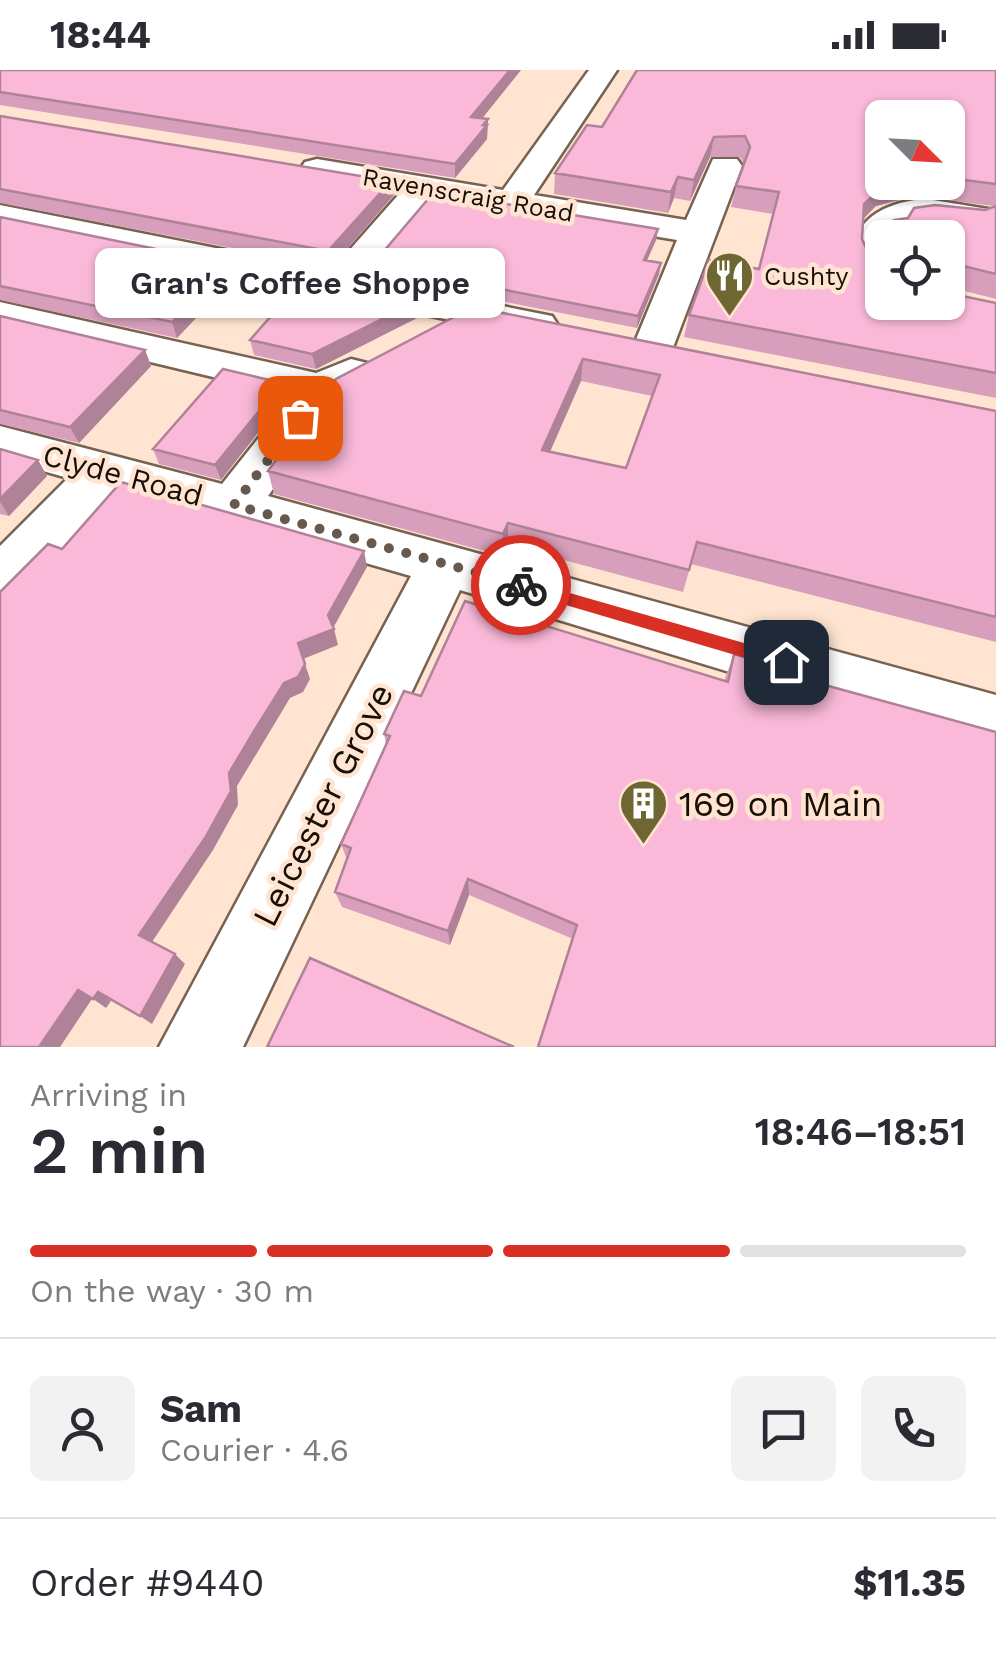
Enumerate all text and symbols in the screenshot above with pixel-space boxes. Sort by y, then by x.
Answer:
text: 18:44 [50,13,151,57]
north arrow [865,100,965,200]
map controls [865,100,965,320]
street label: Ravenscraig Road [360,162,576,228]
button: locate [865,220,965,320]
callout: Gran's Coffee Shoppe [95,248,505,318]
restaurant icon: Cushty [703,250,755,318]
place label: Cushty [764,262,849,291]
text: Gran's Coffee Shoppe [130,264,470,302]
pin [258,376,343,461]
icon: bag [273,391,328,446]
street label: Clyde Road [39,437,207,513]
courier [471,535,571,635]
icon: bike [494,558,549,613]
pin [744,620,829,705]
icon: home [759,635,814,690]
street label: Leicester Grove [244,677,402,933]
building icon: 169 on Main [618,778,670,846]
place label: 169 on Main [679,783,883,825]
text: Arriving in [30,1076,187,1114]
text: 18:46–18:51 [755,1110,966,1154]
text: 2 min [30,1113,208,1189]
text: On the way · 30 m [30,1272,314,1310]
button: person [30,1376,135,1481]
button: chat [731,1376,836,1481]
button: phone [861,1376,966,1481]
text: Sam [160,1387,242,1431]
text: Courier · 4.6 [160,1431,349,1469]
text: Order #9440 [30,1561,264,1605]
text: $11.35 [853,1561,966,1605]

